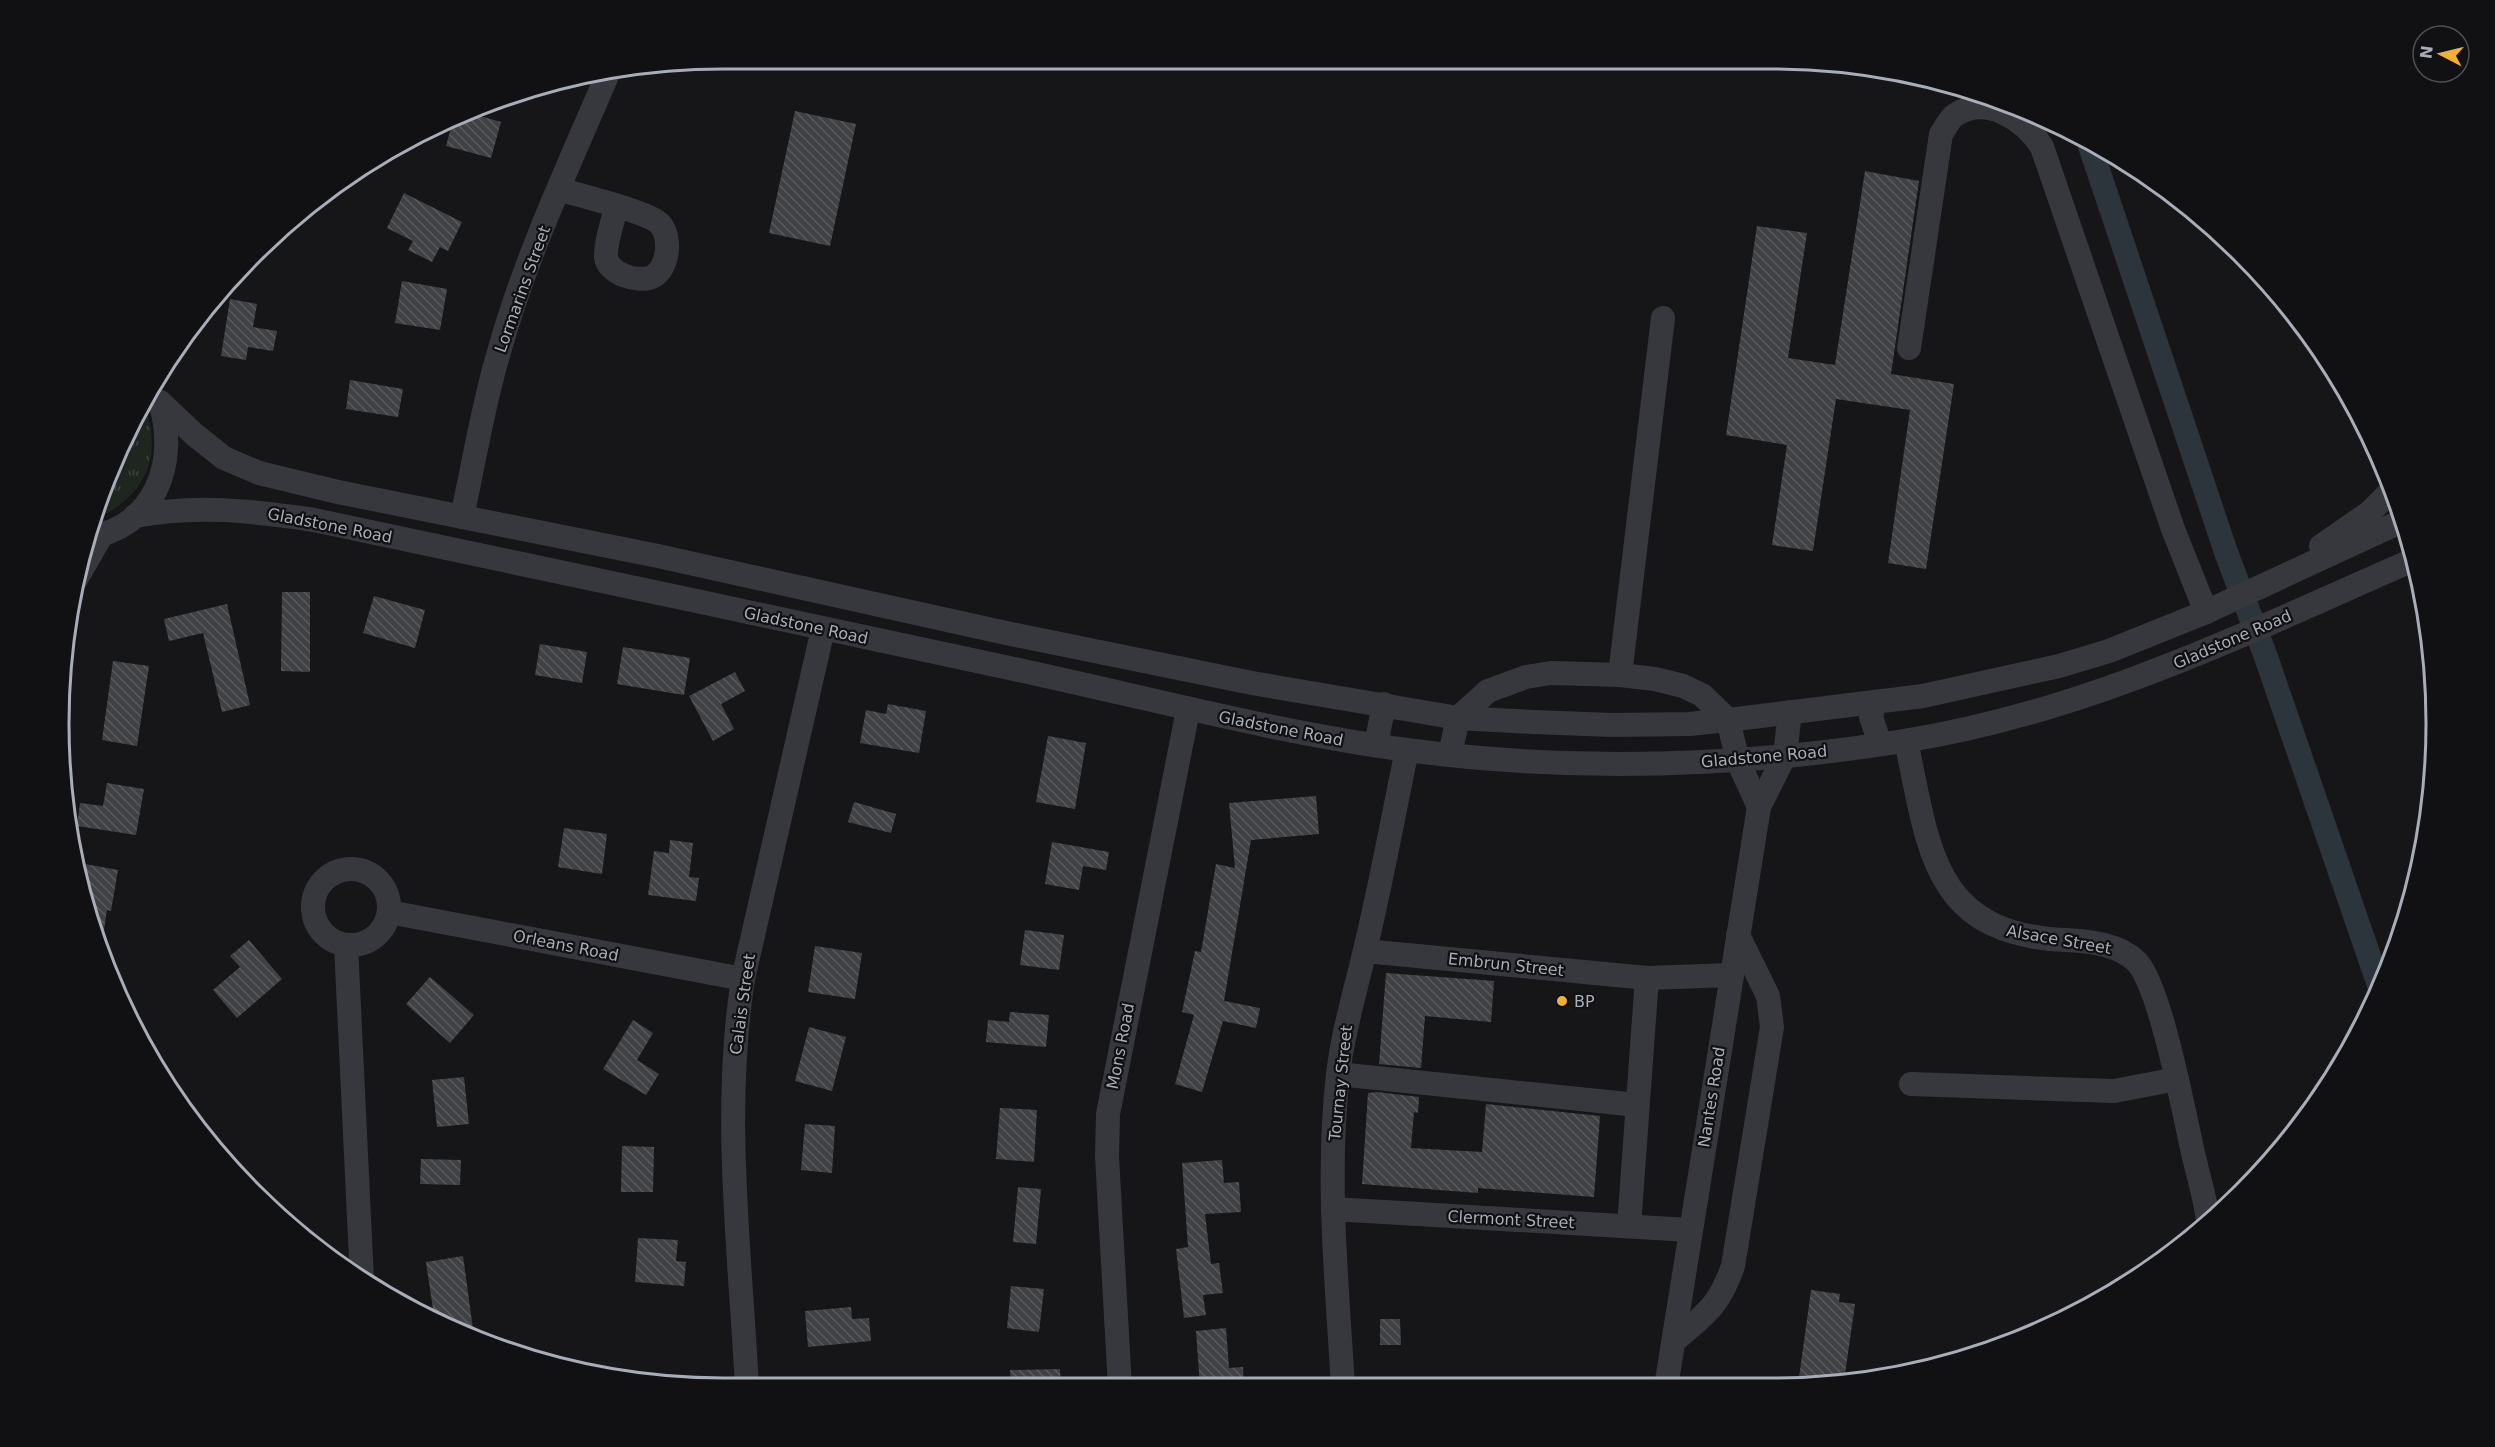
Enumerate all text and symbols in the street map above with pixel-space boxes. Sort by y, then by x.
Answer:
north arrow [2411,24,2471,84]
text: N [2416,44,2437,60]
street label: Lormarins Street [491,223,554,355]
street label: Gladstone Road [266,504,394,547]
street label: Gladstone Road [742,603,870,648]
street label: Gladstone Road [2170,606,2294,673]
street label: Gladstone Road [1217,707,1345,750]
street label: Gladstone Road [1700,742,1828,771]
street label: Alsace Street [2005,921,2113,958]
street label: Orleans Road [512,926,620,965]
street label: Embrun Street [1447,949,1565,980]
street label: Calais Street [726,952,759,1056]
place label: BP [1574,992,1595,1011]
marker: BP [1555,994,1569,1008]
street label: Mons Road [1103,1001,1138,1091]
street label: Tournay Street [1325,1024,1356,1143]
street label: Nantes Road [1694,1045,1729,1149]
street label: Clermont Street [1447,1207,1575,1232]

